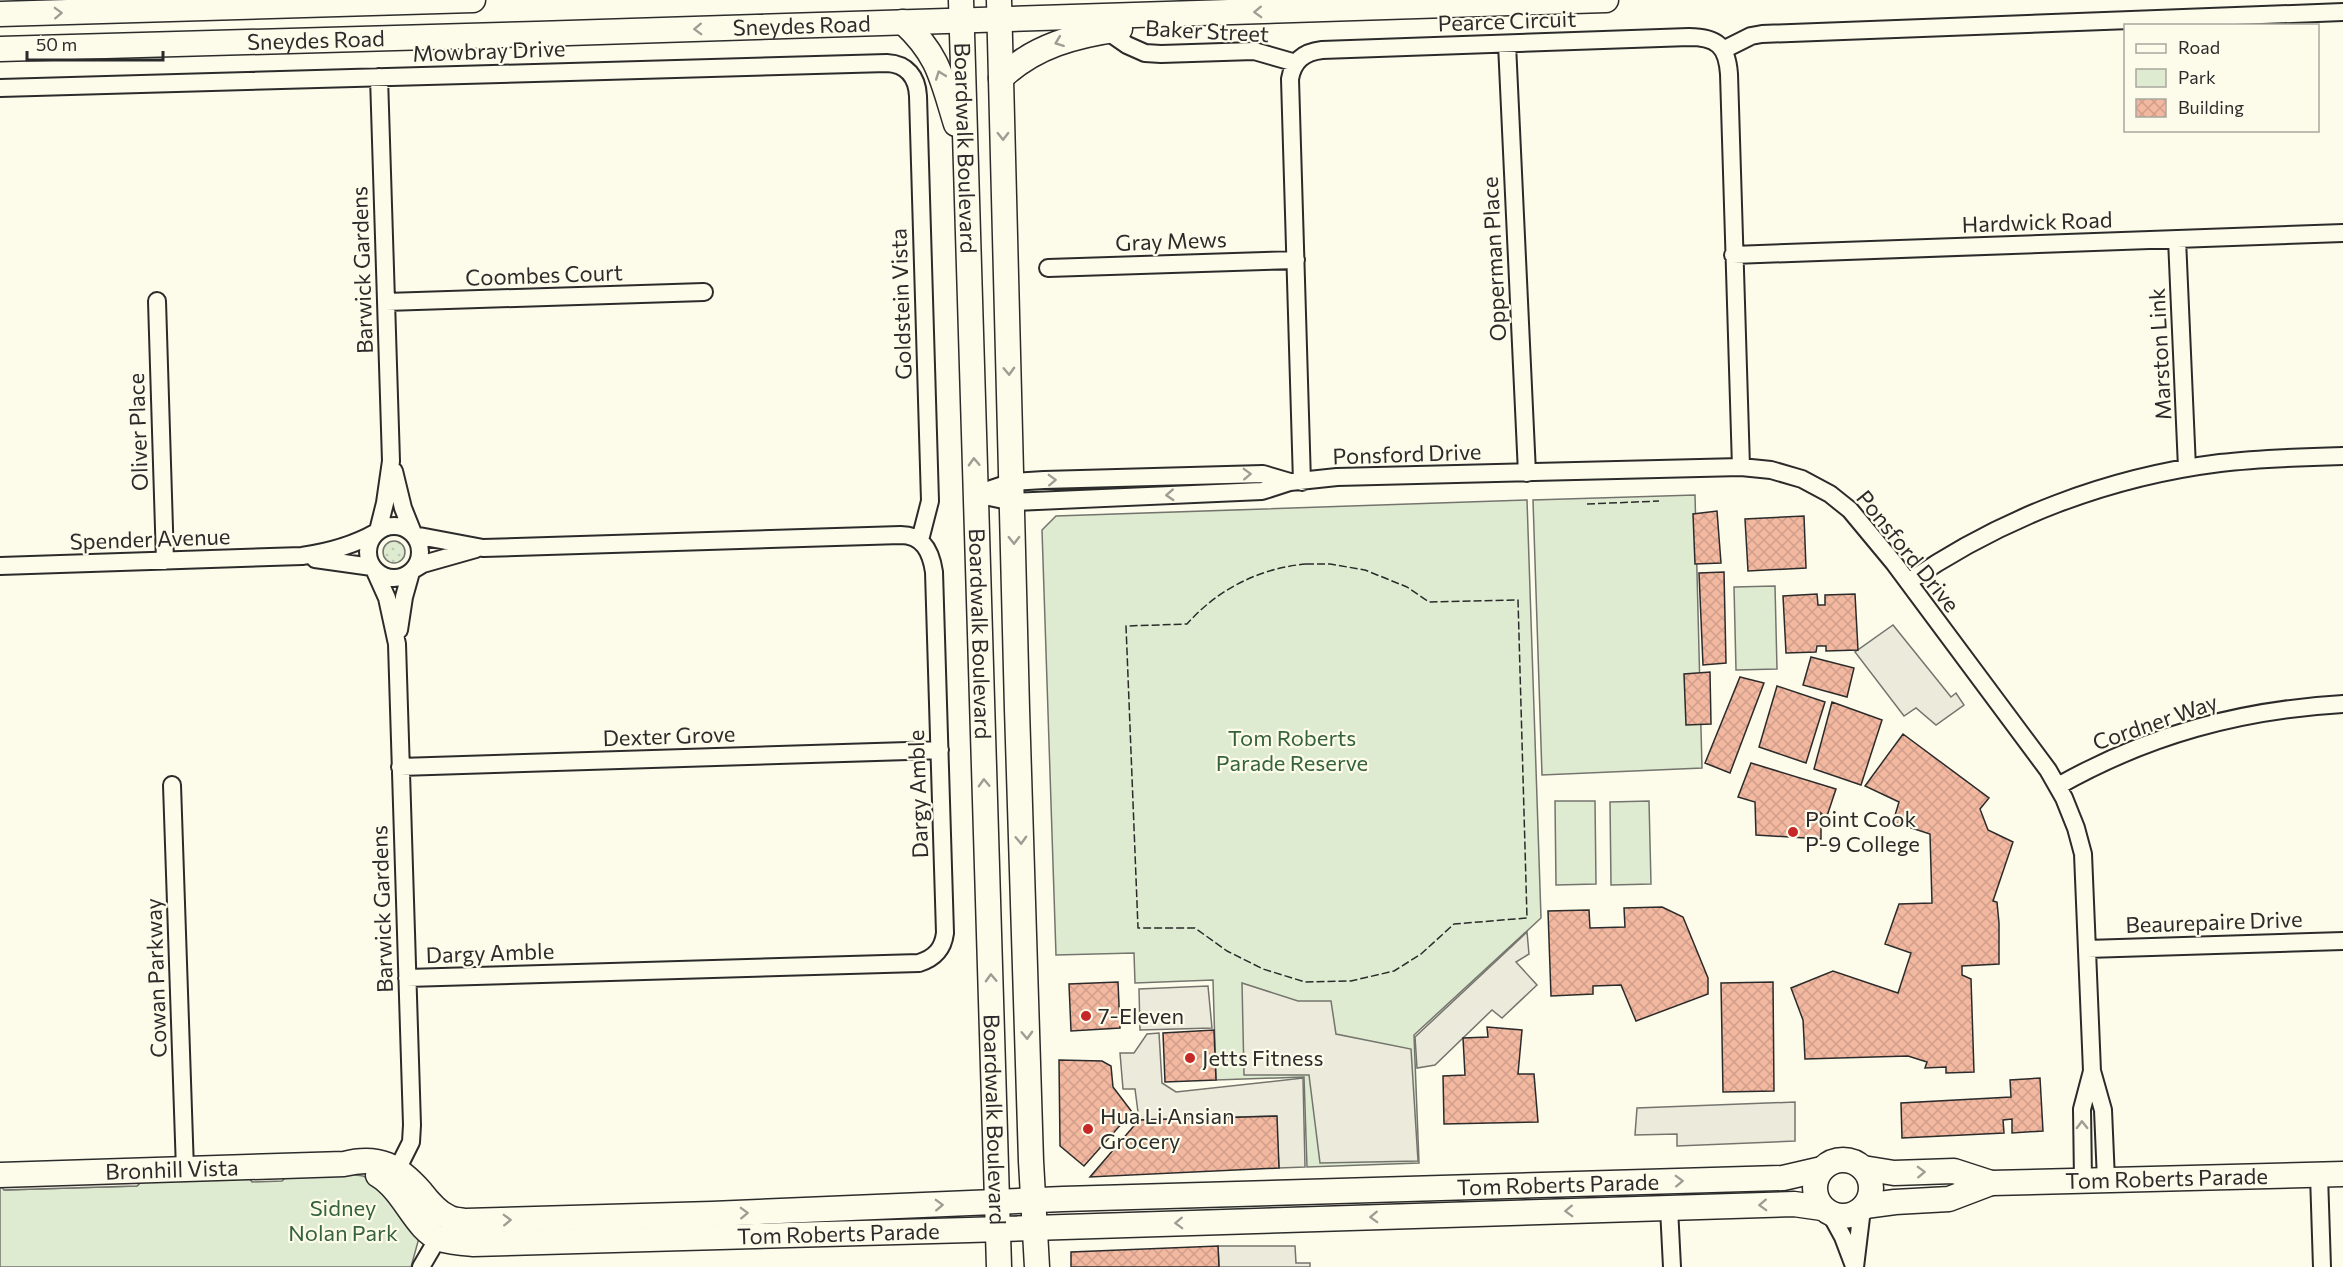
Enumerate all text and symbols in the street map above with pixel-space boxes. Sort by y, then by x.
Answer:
street label: Pearce Circuit [1437,5,1577,36]
one-way arrow [54,6,63,19]
one-way arrow [1253,6,1262,19]
street label: Sneydes Road [732,9,871,41]
street label: Baker Street [1144,14,1270,47]
one-way arrow [694,23,703,36]
scale bar [27,24,164,62]
street label: Sneydes Road [247,24,385,55]
legend [2124,24,2319,132]
text: 50 m [36,33,77,55]
street label: Mowbray Drive [412,34,566,67]
one-way arrow [1055,35,1065,48]
text: Road [2178,36,2220,58]
street label: Boardwalk Boulevard [949,42,983,254]
text: Park [2178,66,2216,88]
one-way arrow [935,70,948,81]
text: Building [2178,96,2244,118]
one-way arrow [997,132,1009,141]
street label: Opperman Place [1476,176,1511,342]
street label: Barwick Gardens [345,186,378,354]
street label: Hardwick Road [1961,205,2113,238]
street label: Gray Mews [1115,225,1227,256]
street label: Goldstein Vista [884,228,917,380]
street label: Coombes Court [465,258,623,291]
street label: Marston Link [2143,287,2176,421]
one-way arrow [1003,367,1015,376]
street label: Oliver Place [122,373,153,492]
street label: Ponsford Drive [1332,437,1482,470]
one-way arrow [967,457,980,466]
one-way arrow [1243,468,1252,480]
one-way arrow [1048,474,1057,486]
street label: Ponsford Drive [1851,484,1966,617]
one-way arrow [1165,488,1174,501]
street label: Spender Avenue [69,522,231,555]
street label: Boardwalk Boulevard [964,528,997,740]
one-way arrow [1008,536,1020,545]
street label: Cordner Way [2089,688,2221,756]
street label: Dexter Grove [602,720,736,751]
park label: Tom Roberts Parade Reserve [1216,724,1368,776]
street label: Dargy Amble [902,729,933,859]
one-way arrow [978,778,990,787]
place label: Point Cook P-9 College [1805,805,1920,857]
street label: Barwick Gardens [365,825,398,993]
marker: Point Cook P-9 College [1786,825,1800,839]
one-way arrow [1015,836,1028,845]
street label: Cowan Parkway [139,898,172,1058]
street label: Beaurepaire Drive [2125,905,2303,938]
street label: Dargy Amble [425,937,555,968]
one-way arrow [984,973,997,982]
place label: 7-Eleven [1098,1002,1184,1029]
marker: 7-Eleven [1079,1009,1093,1023]
street label: Boardwalk Boulevard [978,1014,1012,1225]
one-way arrow [1021,1031,1034,1040]
place label: Jetts Fitness [1202,1044,1324,1071]
marker: Jetts Fitness [1183,1051,1197,1065]
place label: Hua Li Ansian Grocery [1100,1102,1235,1154]
one-way arrow [2076,1121,2088,1130]
marker: Hua Li Ansian Grocery [1081,1122,1095,1136]
street label: Bronhill Vista [105,1153,239,1185]
street label: Tom Roberts Parade [2065,1162,2268,1194]
one-way arrow [1916,1166,1925,1179]
street label: Tom Roberts Parade [1456,1168,1660,1201]
one-way arrow [1675,1175,1684,1188]
park label: Sidney Nolan Park [288,1194,398,1246]
one-way arrow [1759,1198,1768,1211]
one-way arrow [934,1199,943,1211]
one-way arrow [1564,1205,1573,1218]
one-way arrow [740,1206,749,1219]
one-way arrow [1369,1211,1378,1224]
one-way arrow [503,1214,512,1226]
street label: Tom Roberts Parade [737,1217,940,1250]
one-way arrow [1174,1217,1183,1230]

